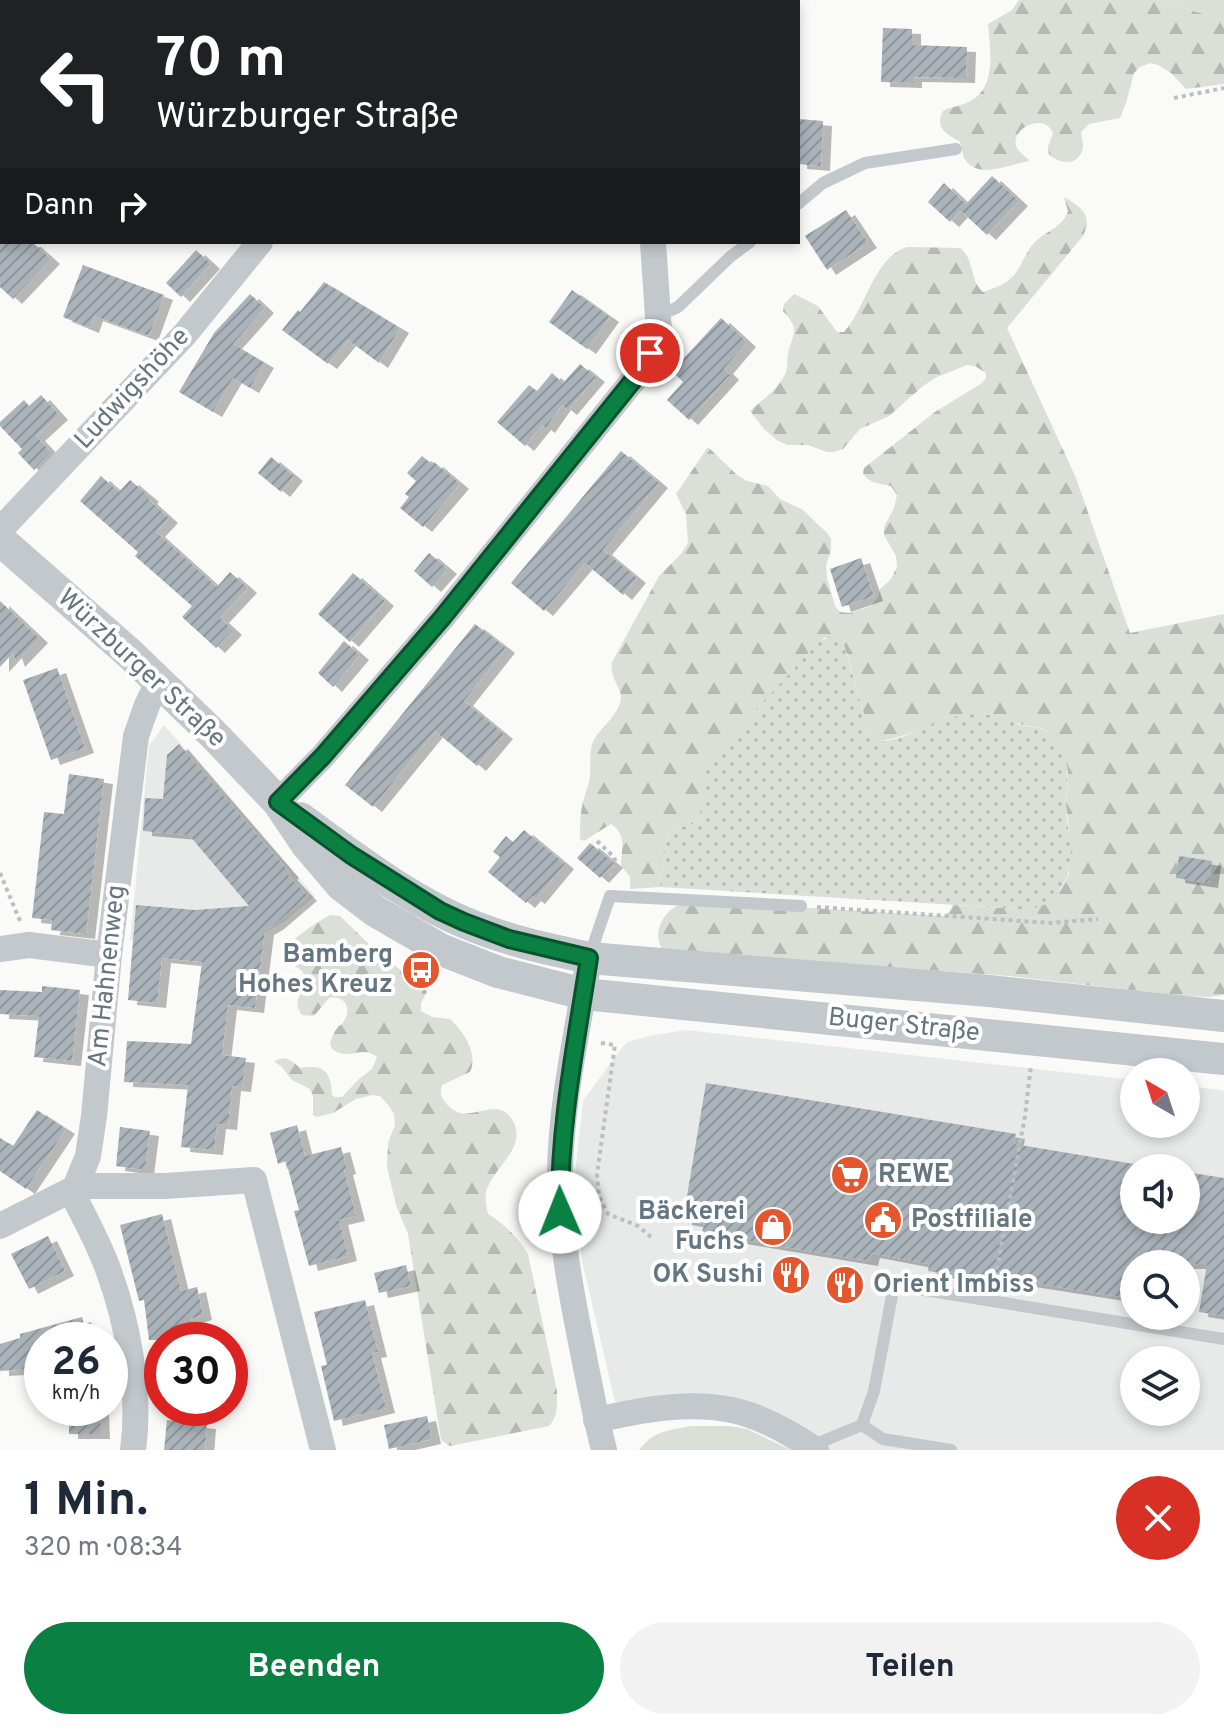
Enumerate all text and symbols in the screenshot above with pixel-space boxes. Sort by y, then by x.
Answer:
text: 70 m [156,26,286,96]
icon: left [24,32,128,136]
text: Würzburger Straße [156,95,459,141]
icon: right [110,184,154,228]
text: Dann [24,188,94,225]
pin [616,319,684,387]
street label: Ludwigshöhe [68,321,198,457]
icon: arrive [628,331,672,375]
street label: Würzburger Straße [50,582,232,756]
street label: Am Hahnenweg [82,883,134,1069]
place label: Bamberg Hohes Kreuz [238,939,393,1002]
bus stop icon: Bamberg Hohes Kreuz [400,949,442,991]
street label: Buger Straße [827,1002,981,1050]
north arrow [1120,1058,1200,1138]
map controls [1120,1058,1200,1426]
supermarket icon: REWE [829,1154,871,1196]
button: sound [1120,1154,1200,1234]
place label: REWE [878,1159,950,1192]
position arrow [518,1170,602,1254]
place label: Bäckerei Fuchs [638,1196,745,1259]
public building icon: Postfiliale [862,1199,904,1241]
place label: Postfiliale [911,1204,1032,1237]
shop icon: Bäckerei Fuchs [752,1206,794,1248]
button: search [1120,1250,1200,1330]
restaurant icon: OK Sushi [770,1254,812,1296]
place label: OK Sushi [653,1259,763,1292]
restaurant icon: Orient Imbiss [824,1264,866,1306]
place label: Orient Imbiss [873,1269,1035,1302]
speed limit sign: 30 [144,1322,248,1426]
text: 26 [51,1339,101,1389]
button: layers [1120,1346,1200,1426]
text: km/h [52,1381,100,1407]
text: 1 Min. [24,1472,148,1532]
button: close [1116,1476,1200,1560]
text: 320 m · 08:34 [24,1532,182,1565]
button: Beenden [24,1622,604,1714]
button: Teilen [620,1622,1200,1714]

